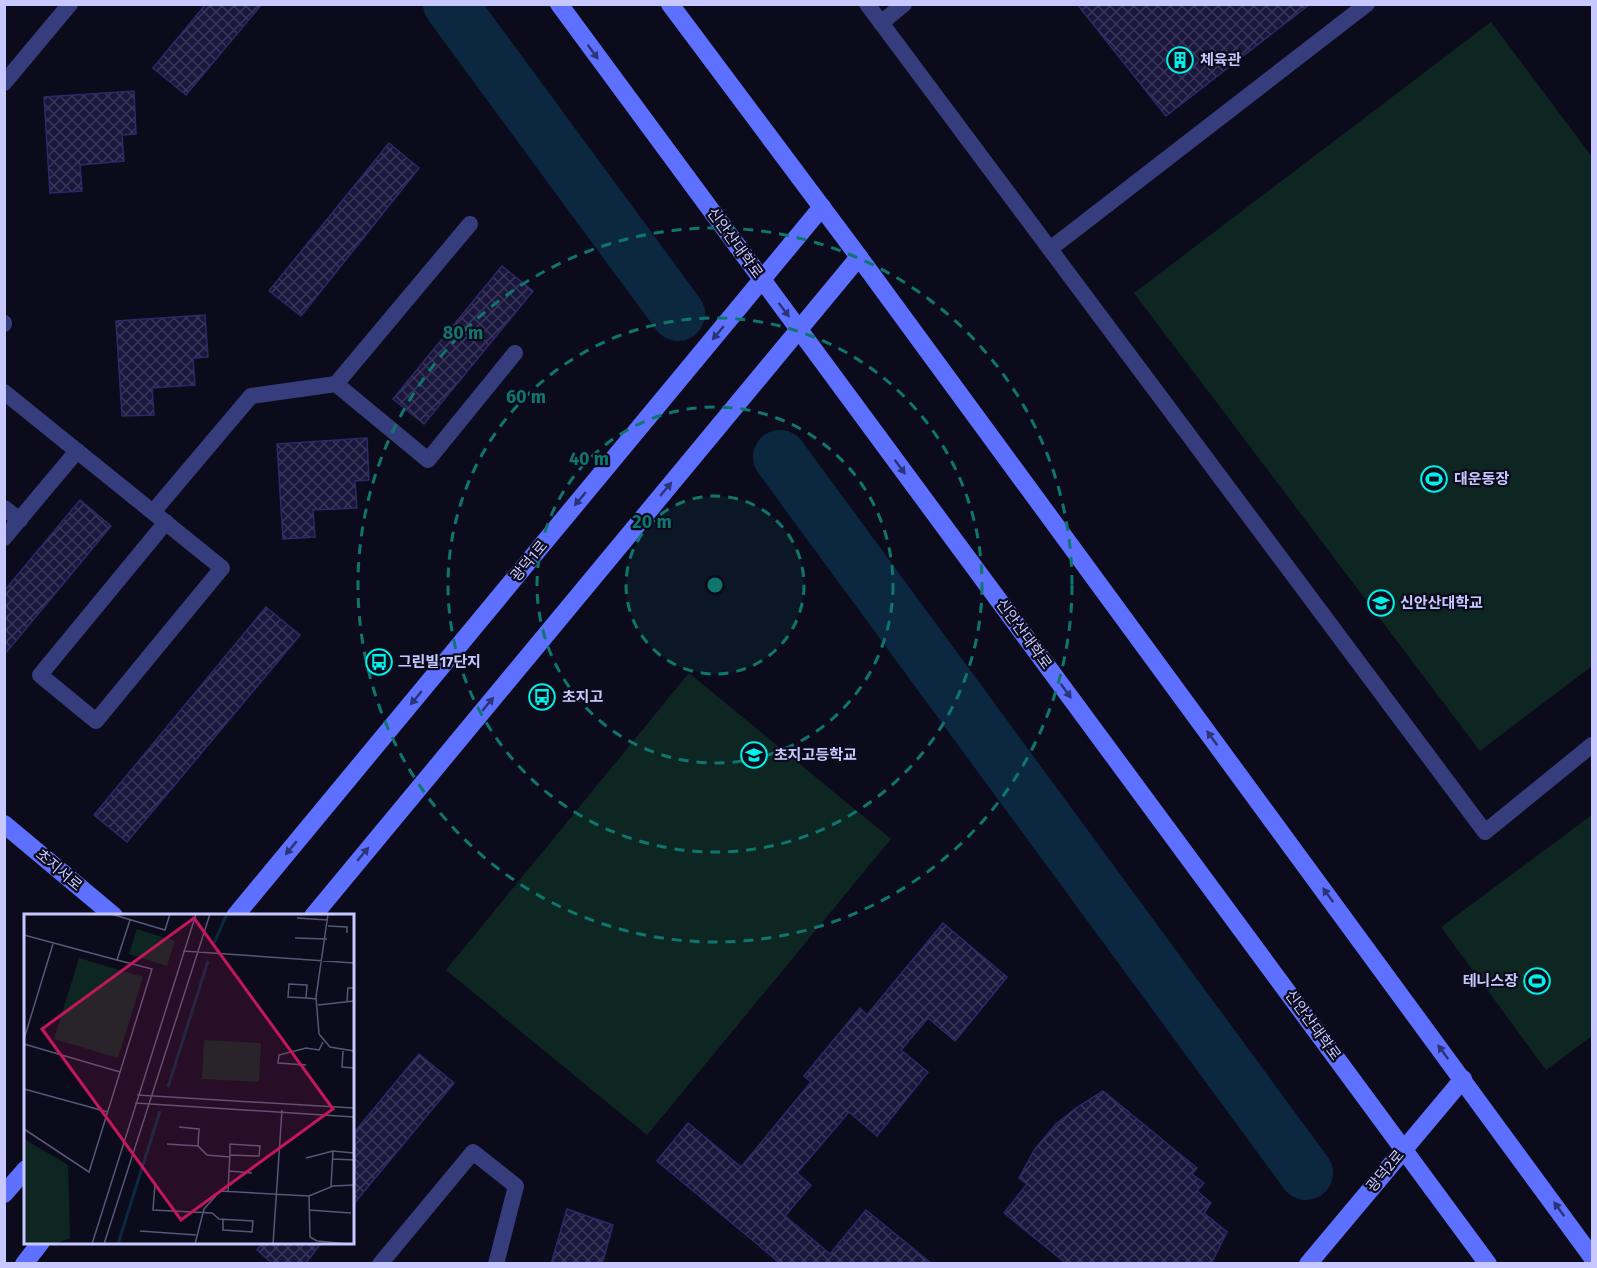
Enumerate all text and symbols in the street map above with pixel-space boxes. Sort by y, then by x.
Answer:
one-way arrow [587,44,599,59]
building icon: 체육관 [1165,45,1195,75]
place label: 체육관 [1200,51,1242,69]
street label: 신안산대학로 [703,204,767,282]
one-way arrow [778,301,790,317]
text: 80 m [443,322,483,344]
one-way arrow [712,325,725,340]
text: 60 m [506,386,546,408]
text: 40 m [569,448,609,470]
one-way arrow [894,458,906,474]
sports icon: 대운동장 [1419,464,1449,494]
place label: 대운동장 [1454,470,1509,488]
one-way arrow [659,482,672,497]
one-way arrow [574,491,587,507]
text: 20 m [632,511,672,533]
street label: 광덕1로 [507,537,551,585]
centre of rings [705,575,725,595]
school or university icon: 신안산대학교 [1366,588,1396,618]
place label: 신안산대학교 [1400,594,1483,612]
street label: 신안산대학로 [992,595,1056,673]
bus stop icon: 그린빌17단지 [364,647,394,677]
place label: 그린빌17단지 [398,653,481,671]
bus stop icon: 초지고 [527,682,557,712]
one-way arrow [1060,682,1072,698]
place label: 초지고 [562,688,604,706]
one-way arrow [409,690,422,706]
one-way arrow [481,697,494,712]
one-way arrow [1207,730,1219,745]
school or university icon: 초지고등학교 [739,740,769,770]
place label: 초지고등학교 [774,746,857,764]
one-way arrow [285,840,298,856]
street label: 초지서로 [32,845,86,895]
one-way arrow [357,846,370,862]
one-way arrow [1322,888,1334,903]
inset map [24,914,354,1244]
sports icon: 테니스장 [1522,966,1552,996]
place label: 테니스장 [1463,972,1518,990]
street label: 신안산대학로 [1281,986,1345,1064]
one-way arrow [1437,1045,1449,1061]
street label: 광덕2로 [1362,1147,1408,1195]
one-way arrow [1553,1202,1565,1218]

